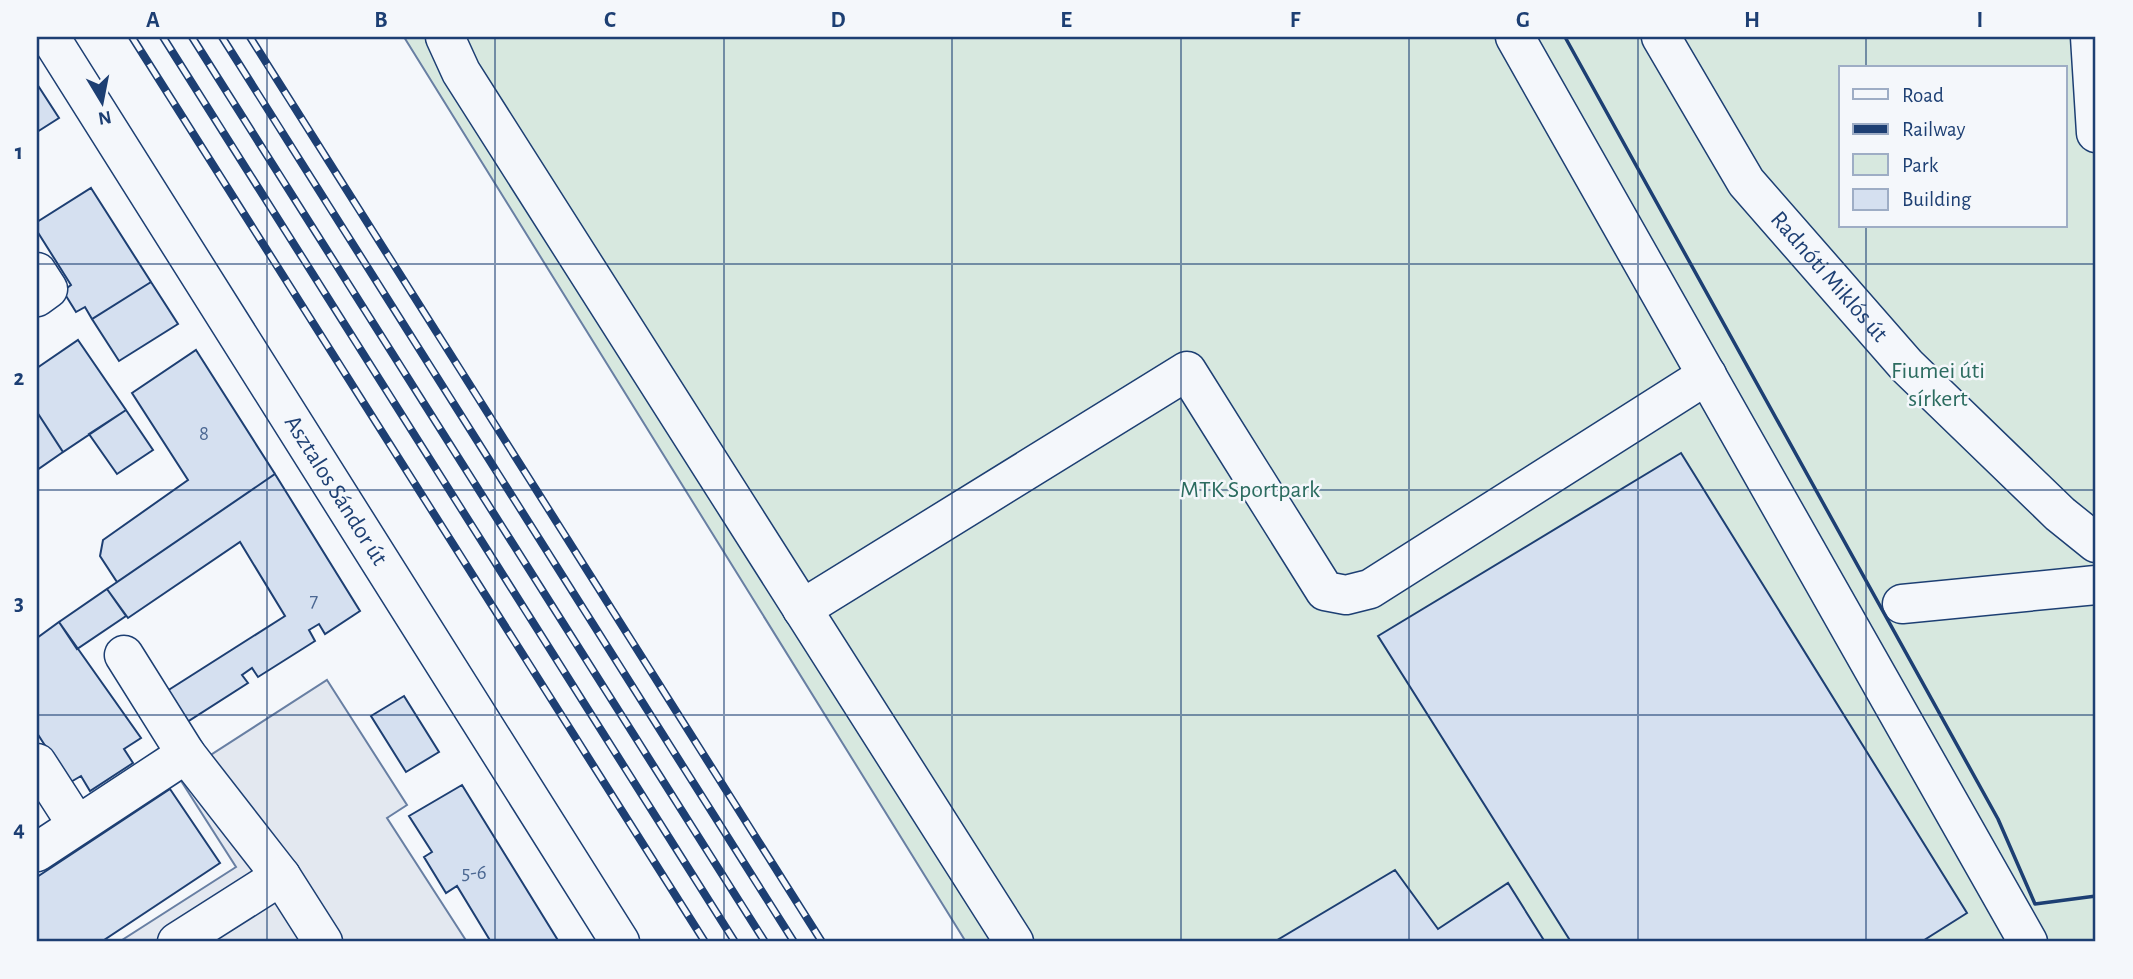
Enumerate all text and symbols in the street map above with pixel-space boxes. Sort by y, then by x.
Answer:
text: A [146,9,160,32]
text: B [374,9,388,32]
text: C [604,9,616,32]
text: D [830,9,846,32]
text: E [1060,9,1072,32]
text: F [1290,9,1301,32]
text: G [1516,9,1530,32]
text: H [1744,9,1760,32]
text: I [1977,9,1983,32]
north arrow [66,66,136,136]
legend [1839,66,2066,228]
text: Road [1902,85,1944,106]
text: N [97,107,113,128]
text: Railway [1902,119,1965,140]
text: 1 [15,141,23,164]
text: Park [1902,155,1939,176]
text: Building [1902,189,1972,210]
street label: Radnóti Miklós út [1766,207,1892,347]
park label: Fiumei úti sírkert [1891,359,1985,411]
text: 2 [14,367,25,390]
street label: Asztalos Sándor út [280,411,392,570]
house number: 8 [199,423,209,444]
park label: MTK Sportpark [1180,478,1320,502]
house number: 7 [310,590,319,611]
text: 3 [14,592,24,615]
text: 4 [13,818,25,841]
house number: 5-6 [461,862,487,883]

